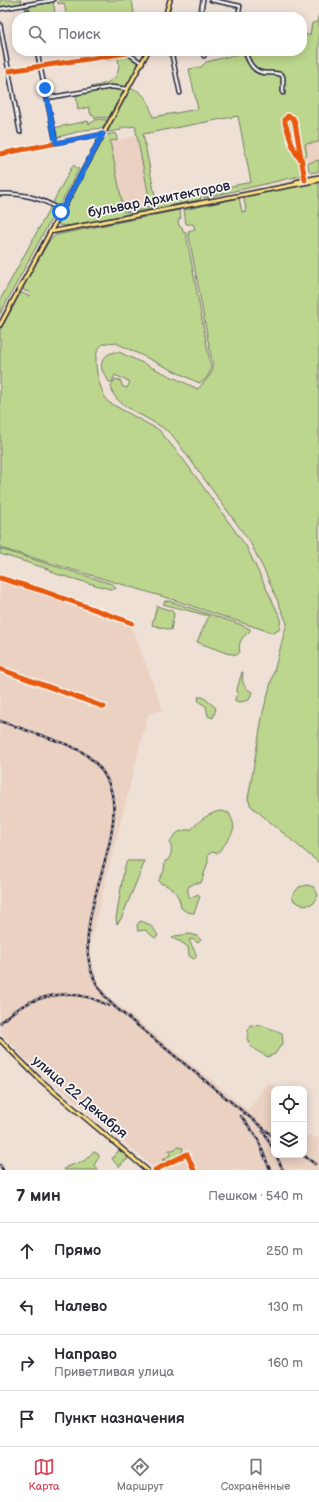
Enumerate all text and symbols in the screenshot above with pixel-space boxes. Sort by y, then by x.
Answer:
search box [12,12,307,56]
icon: search [26,23,48,45]
text: Поиск [58,25,101,44]
route end [36,79,54,97]
street label: бульвар Архитекторов [86,177,232,221]
route start [52,203,70,221]
street label: улица 22 Декабря [29,1052,131,1142]
map controls [271,1086,307,1158]
button: locate [271,1086,307,1122]
button: layers [271,1122,307,1158]
text: 7 мин [16,1186,61,1206]
text: Пешком · 540 m [208,1188,303,1204]
icon: ahead [16,1240,38,1262]
text: Прямо [54,1241,101,1260]
text: 250 m [266,1243,303,1259]
icon: left [16,1296,38,1318]
text: Налево [54,1297,107,1316]
text: 130 m [268,1299,303,1315]
text: Направо [54,1345,117,1364]
icon: right [16,1352,38,1374]
text: 160 m [268,1355,303,1371]
text: Приветливая улица [54,1364,174,1380]
icon: arrive [16,1408,38,1430]
text: Пункт назначения [54,1409,185,1428]
tab: Карта [29,1456,60,1493]
tab: Маршрут [117,1456,164,1493]
tab: Сохранённые [221,1456,290,1493]

